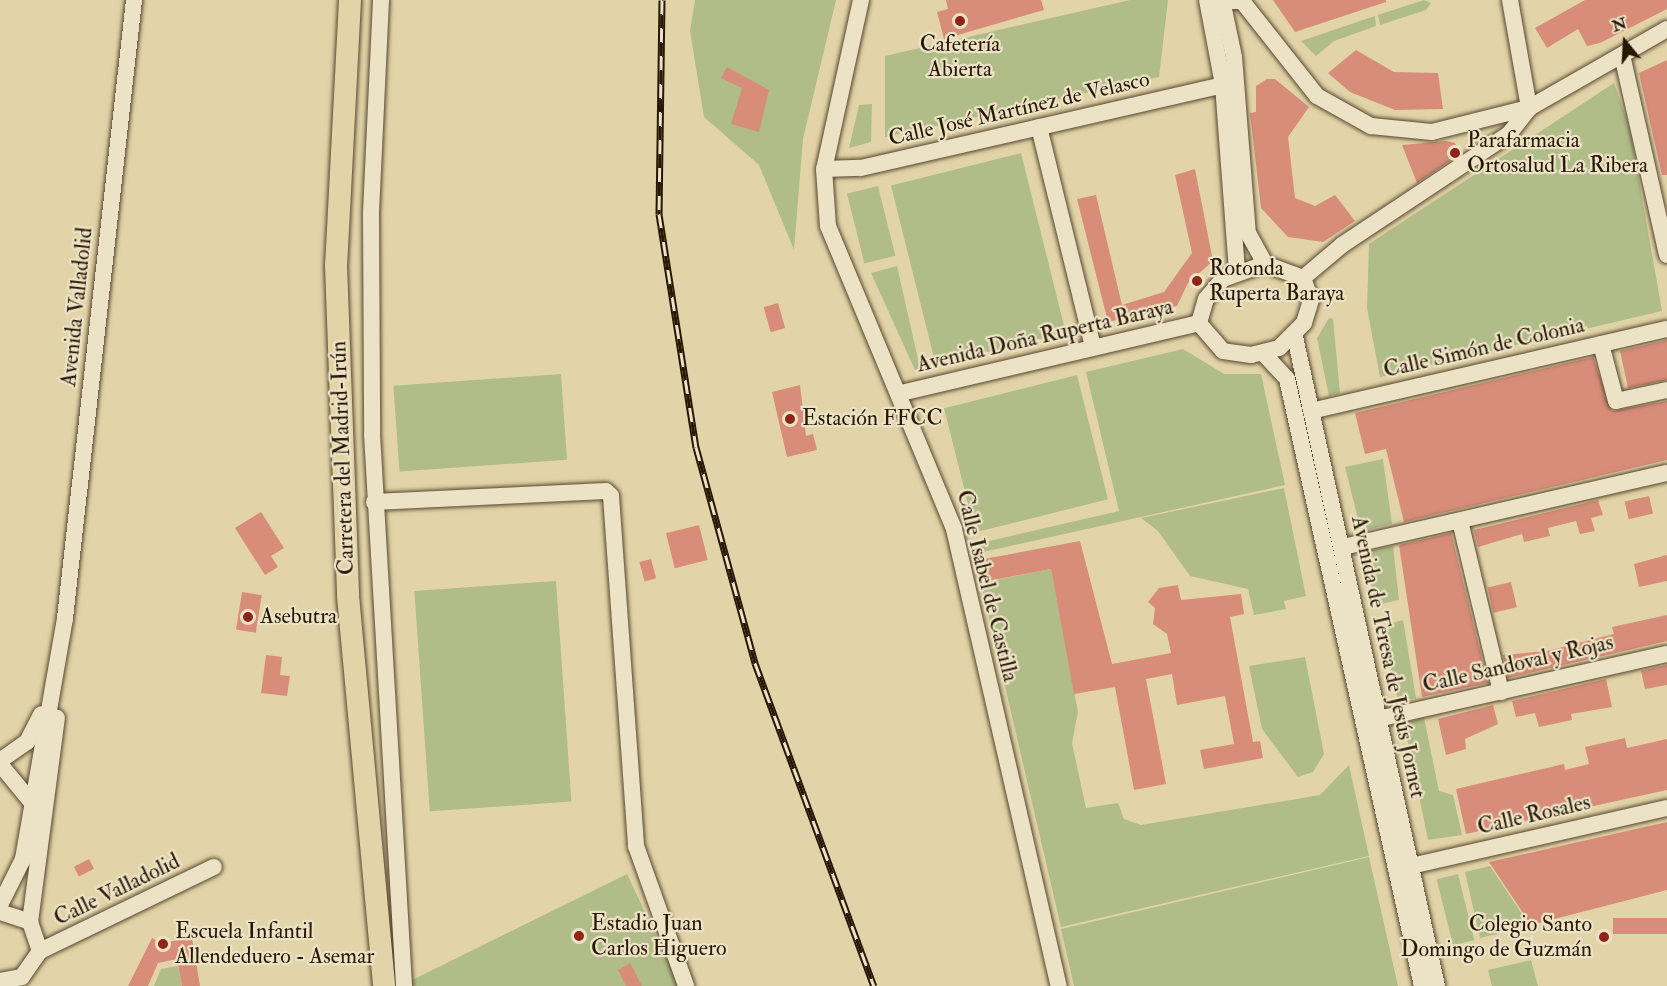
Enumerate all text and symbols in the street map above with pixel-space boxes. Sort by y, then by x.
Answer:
north arrow [1595,12,1655,72]
text: N [1610,13,1629,37]
marker: Cafetería Abierta [953,14,967,28]
place label: Cafetería Abierta [920,31,1000,82]
street label: Calle José Martínez de Velasco [886,66,1152,152]
place label: Parafarmacia Ortosalud La Ribera [1467,127,1648,178]
marker: Parafarmacia Ortosalud La Ribera [1448,146,1462,160]
street label: Avenida Valladolid [56,226,98,388]
place label: Rotonda Ruperta Baraya [1209,255,1344,306]
marker: Rotonda Ruperta Baraya [1190,274,1204,288]
street label: Avenida Doña Ruperta Baraya [914,294,1176,378]
street label: Calle Simón de Colonia [1381,312,1587,384]
street label: Carretera del Madrid-Irún [326,341,360,575]
place label: Estación FFCC [802,406,943,432]
marker: Estación FFCC [783,412,797,426]
street label: Calle Isabel de Castilla [950,488,1024,684]
street label: Avenida de Teresa de Jesús Jornet [1345,513,1431,801]
place label: Asebutra [260,604,337,630]
marker: Asebutra [241,610,255,624]
street label: Calle Sandoval y Rojas [1420,629,1616,699]
street label: Calle Rosales [1475,789,1593,841]
street label: Calle Valladolid [50,848,184,932]
place label: Estadio Juan Carlos Higuero [591,910,727,962]
place label: Colegio Santo Domingo de Guzmán [1401,911,1592,962]
place label: Escuela Infantil Allendeduero - Asemar [175,918,374,969]
marker: Estadio Juan Carlos Higuero [572,929,586,943]
marker: Colegio Santo Domingo de Guzmán [1597,930,1611,944]
marker: Escuela Infantil Allendeduero - Asemar [156,937,170,951]

